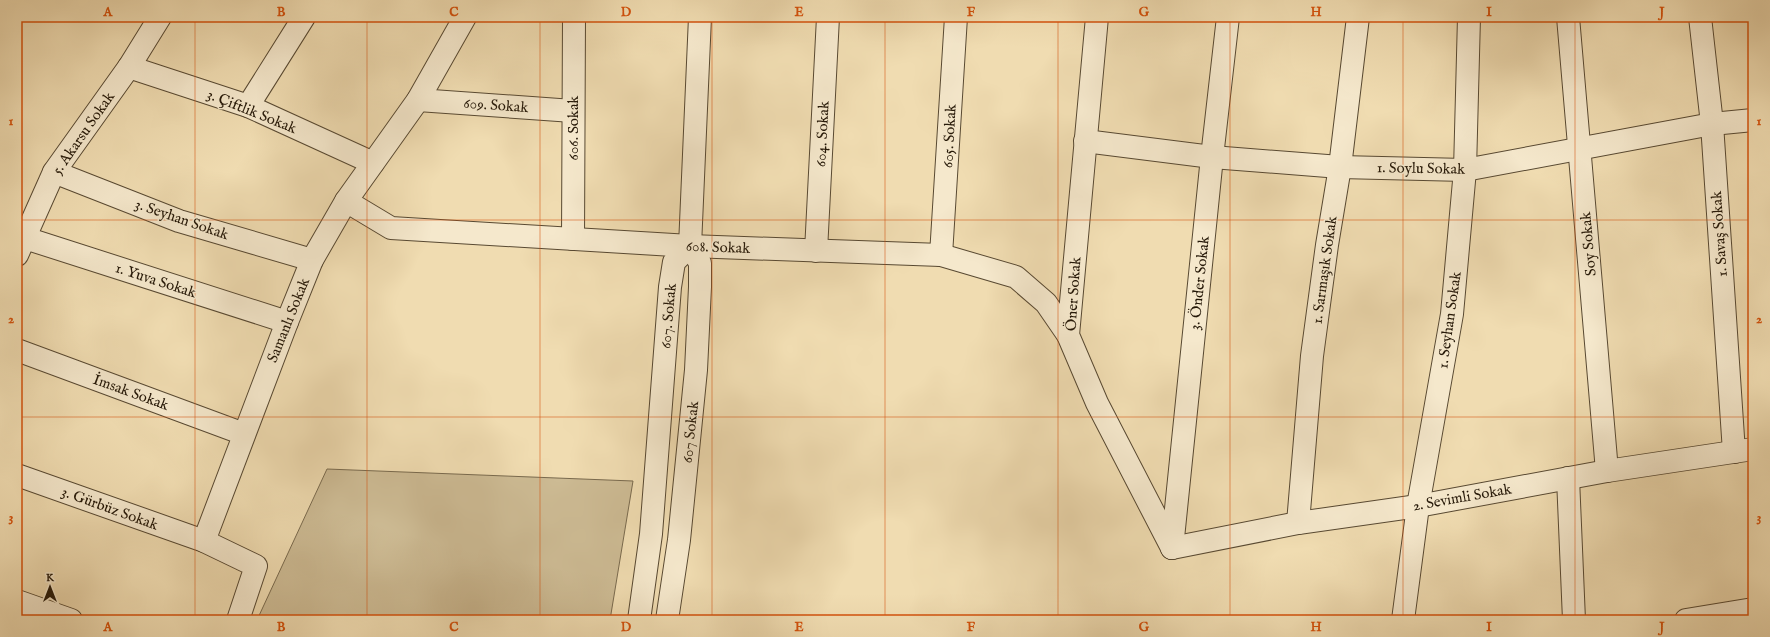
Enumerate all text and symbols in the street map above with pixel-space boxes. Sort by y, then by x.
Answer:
text: A [103,4,114,21]
text: B [277,4,286,21]
text: C [449,4,459,21]
text: D [621,4,632,21]
text: E [794,4,804,21]
text: F [967,4,976,21]
text: G [1139,4,1150,21]
text: H [1310,4,1322,21]
text: I [1486,4,1492,21]
text: J [1657,4,1665,21]
street label: 3. Çiftlik Sokak [204,85,300,138]
street label: 5. Akarsu Sokak [48,87,119,178]
street label: 609. Sokak [463,94,530,117]
street label: 606. Sokak [564,95,583,160]
street label: 604. Sokak [811,100,834,168]
street label: 605. Sokak [938,103,961,168]
text: 1 [9,113,14,130]
text: 1 [1757,113,1762,130]
street label: 1. Soylu Sokak [1377,158,1466,179]
street label: 1. Savaş Sokak [1707,189,1732,278]
street label: 3. Seyhan Sokak [132,195,232,245]
street label: Soy Sokak [1576,210,1601,277]
street label: 1. Sarmaşık Sokak [1308,214,1342,325]
street label: 3. Önder Sokak [1185,234,1214,331]
street label: 608. Sokak [686,237,751,258]
street label: Öner Sokak [1061,255,1086,332]
street label: 1. Yuva Sokak [113,258,200,303]
street label: 1. Seyhan Sokak [1433,269,1466,370]
street label: Samanlı Sokak [263,274,314,365]
street label: 607. Sokak [656,282,681,349]
text: 2 [8,311,14,328]
text: 2 [1756,311,1762,328]
street label: İmsak Sokak [90,370,172,415]
street label: 607 Sokak [678,399,703,464]
street label: 2. Sevimli Sokak [1411,479,1514,516]
street label: 3. Gürbüz Sokak [59,482,162,535]
text: 3 [9,509,14,526]
text: 3 [1757,509,1762,526]
north arrow [30,567,70,607]
text: K [46,571,55,585]
text: A [103,619,114,636]
text: B [277,619,286,636]
text: C [449,619,459,636]
text: D [621,619,632,636]
text: E [794,619,804,636]
text: F [967,619,976,636]
text: G [1139,619,1150,636]
text: H [1310,619,1322,636]
text: I [1486,619,1492,636]
text: J [1657,619,1665,636]

